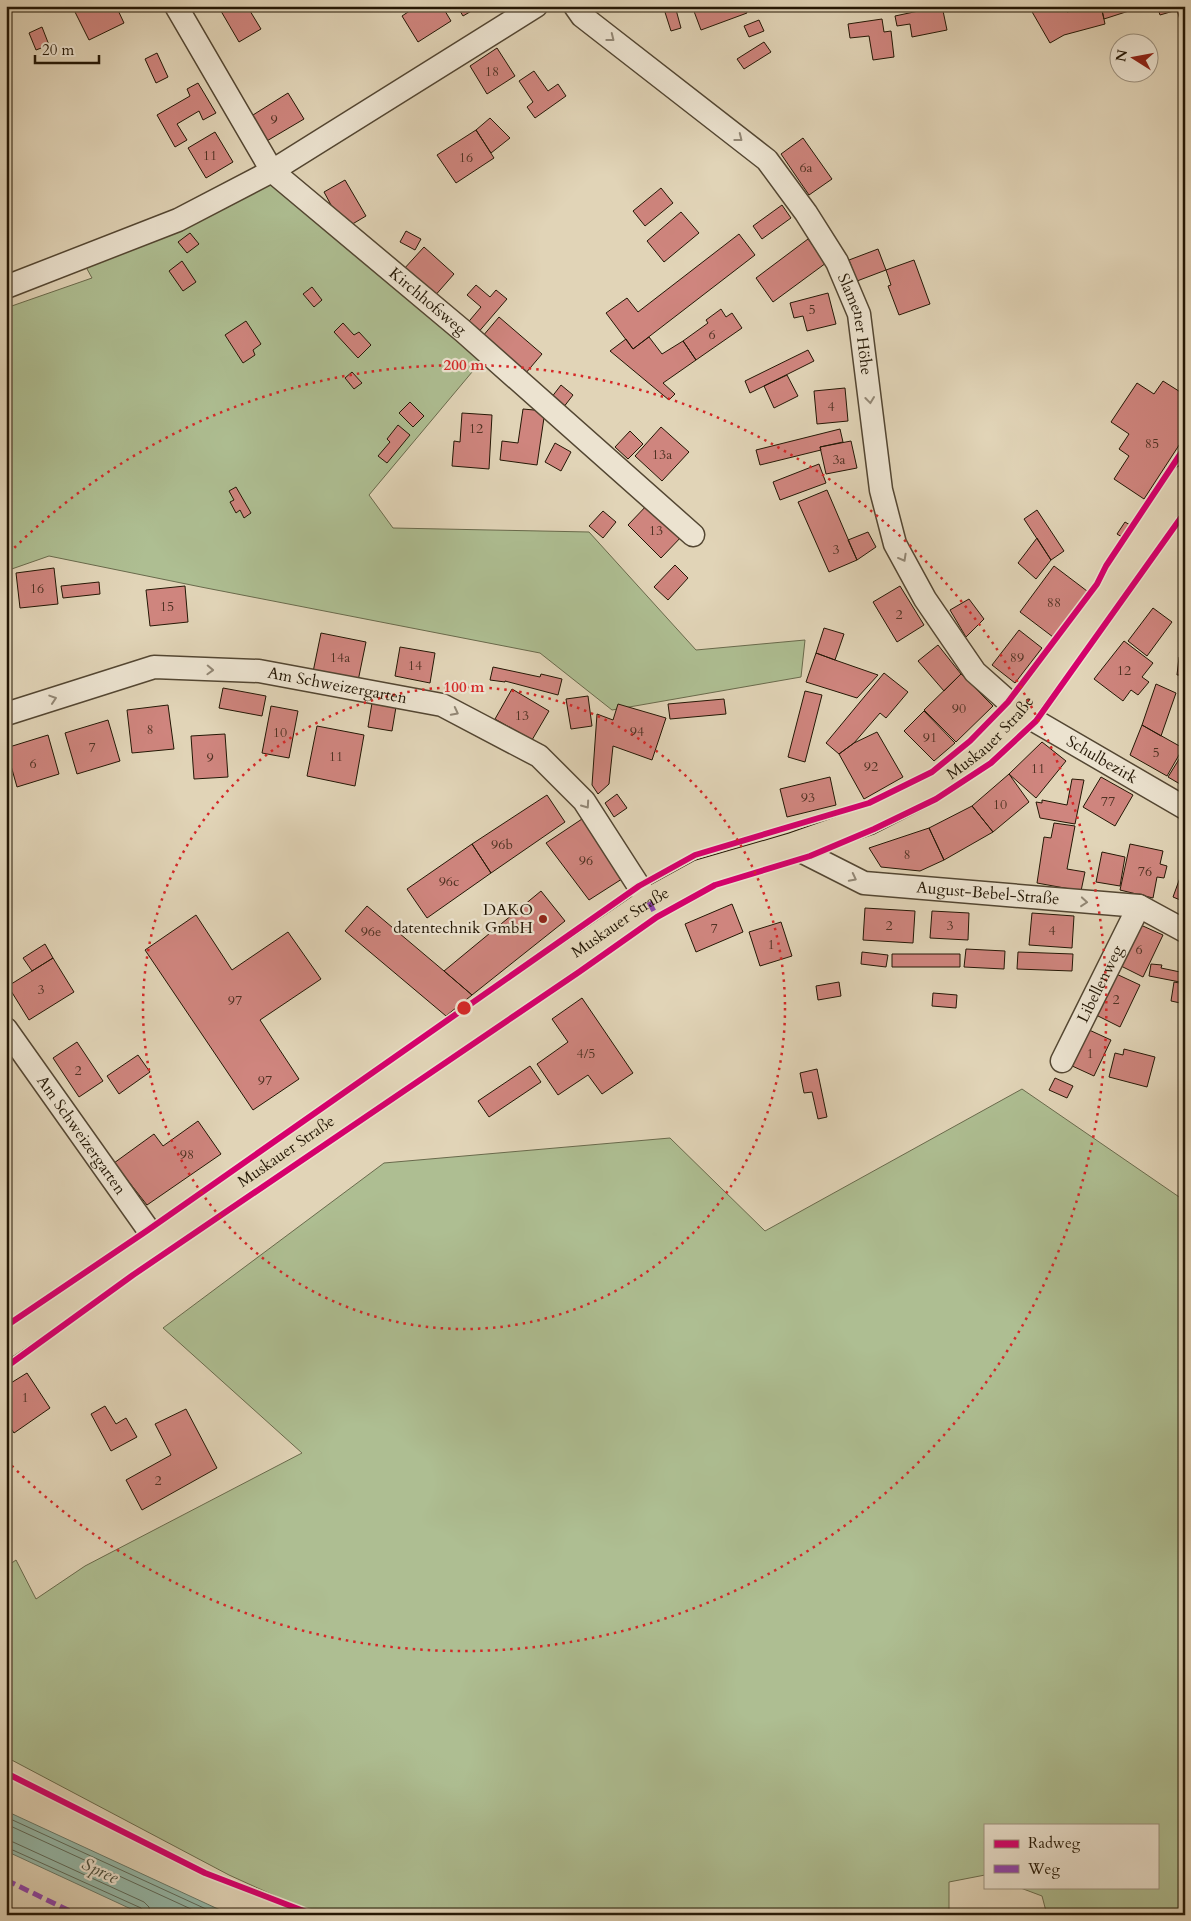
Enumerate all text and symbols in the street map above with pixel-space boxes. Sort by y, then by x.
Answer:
scale bar [35,32,99,64]
north arrow [1108,32,1158,82]
one-way arrow [605,33,614,41]
text: 20 m [42,40,74,60]
text: N [1111,48,1132,63]
house number: 18 [485,62,499,81]
house number: 9 [270,110,278,129]
one-way arrow [733,133,742,141]
house number: 11 [203,146,217,165]
house number: 16 [459,148,473,167]
house number: 6a [799,158,813,177]
street label: Kirchhofsweg [384,262,471,340]
street label: Slamener Höhe [832,270,878,376]
house number: 5 [808,300,816,319]
house number: 6 [708,325,716,344]
text: 200 m [444,355,485,375]
house number: 4 [827,397,835,416]
one-way arrow [864,397,875,405]
house number: 12 [469,419,483,438]
house number: 85 [1145,434,1159,453]
house number: 13a [652,445,672,464]
house number: 3a [832,450,846,469]
house number: 13 [649,521,663,540]
house number: 3 [832,540,840,559]
one-way arrow [897,553,907,562]
house number: 16 [30,579,44,598]
house number: 88 [1047,593,1061,612]
house number: 15 [160,597,174,616]
house number: 2 [895,605,903,624]
house number: 14a [330,648,350,667]
house number: 89 [1010,648,1024,667]
house number: 14 [408,656,422,675]
house number: 12 [1117,661,1131,680]
street label: Am Schweizergarten [266,662,409,709]
one-way arrow [207,664,215,675]
text: 100 m [444,677,485,697]
street label: Muskauer Straße [942,692,1039,785]
one-way arrow [48,695,56,705]
house number: 90 [952,699,966,718]
one-way arrow [450,706,459,716]
house number: 13 [515,706,529,725]
house number: 8 [146,720,154,739]
house number: 94 [630,722,644,741]
house number: 10 [273,723,287,742]
house number: 91 [923,728,937,747]
street label: Schulbezirk [1062,730,1142,789]
house number: 7 [88,738,96,757]
house number: 5 [1152,743,1160,762]
house number: 11 [329,747,343,766]
house number: 9 [206,748,214,767]
house number: 6 [29,754,37,773]
house number: 92 [864,757,878,776]
house number: 11 [1031,759,1045,778]
house number: 93 [801,788,815,807]
house number: 77 [1101,792,1115,811]
house number: 10 [993,795,1007,814]
one-way arrow [580,799,589,809]
house number: 96b [491,835,513,854]
house number: 8 [903,845,911,864]
house number: 96 [579,851,593,870]
house number: 76 [1138,862,1152,881]
house number: 96c [439,872,459,891]
one-way arrow [848,872,857,882]
street label: August-Bebel-Straße [916,876,1060,910]
street label: Muskauer Straße [567,882,673,963]
one-way arrow [1080,896,1088,907]
place label: DAKO datentechnik GmbH [393,899,533,939]
marker: DAKO datentechnik GmbH [537,913,549,925]
house number: 2 [885,916,893,935]
house number: 3 [946,916,954,935]
house number: 7 [710,919,718,938]
house number: 4 [1048,921,1056,940]
house number: 96e [361,922,381,941]
house number: 1 [767,935,775,954]
house number: 6 [1135,940,1143,959]
street label: Libellenweg [1072,942,1129,1026]
house number: 3 [37,980,45,999]
house number: 2 [1112,990,1120,1009]
house number: 97 [228,991,242,1010]
centre of rings [455,999,473,1017]
house number: 4/5 [577,1044,595,1063]
house number: 1 [1086,1044,1094,1063]
house number: 2 [74,1061,82,1080]
street label: Am Schweizergarten [31,1071,131,1199]
house number: 97 [258,1071,272,1090]
street label: Muskauer Straße [233,1110,339,1193]
house number: 98 [180,1145,194,1164]
house number: 1 [21,1388,29,1407]
house number: 2 [154,1471,162,1490]
legend [984,1824,1158,1888]
text: Radweg [1028,1833,1081,1853]
water label: Spree [78,1852,123,1891]
text: Weg [1027,1859,1060,1879]

